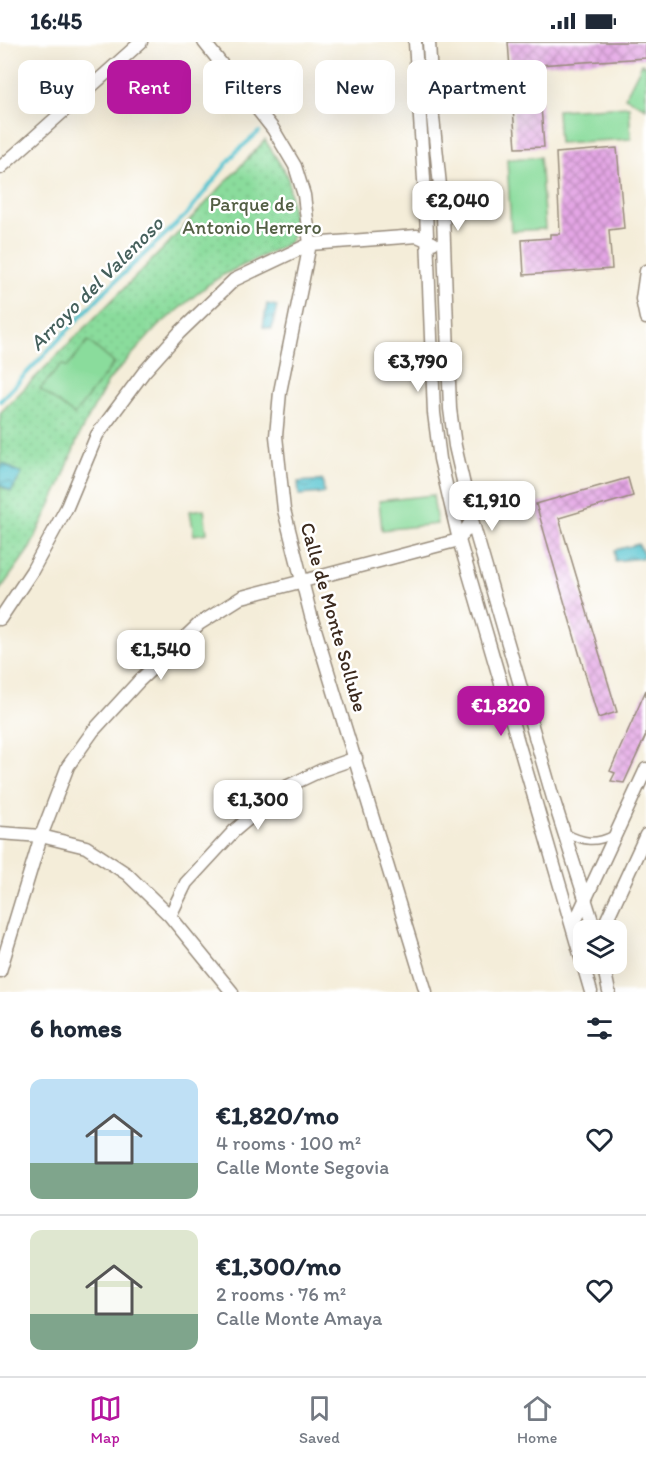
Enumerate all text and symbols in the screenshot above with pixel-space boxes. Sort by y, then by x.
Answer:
text: 16:45 [30,8,82,35]
chip: Buy [18,60,95,114]
chip: Rent [107,60,191,114]
chip: Filters [203,60,303,114]
chip: New [315,60,395,114]
chip: Apartment [407,60,547,114]
pin: €2,040 [409,181,507,232]
text: €2,040 [426,188,490,212]
park label: Parque de Antonio Herrero [182,192,322,239]
water label: Arroyo del Valenoso [24,210,169,355]
pin: €3,790 [369,342,467,393]
text: €3,790 [388,349,448,373]
pin: €1,910 [443,481,541,532]
text: €1,910 [463,488,521,512]
street label: Calle de Monte Sollube [295,519,373,715]
pin: €1,540 [112,630,210,681]
text: €1,540 [131,637,191,661]
pin: €1,820 [452,686,550,737]
text: €1,820 [471,693,531,717]
pin: €1,300 [209,780,307,831]
text: €1,300 [228,787,288,811]
map controls [573,920,627,974]
button: layers [573,920,627,974]
text: 6 homes [30,1012,122,1044]
icon: filters [583,1012,616,1045]
text: €1,820/mo [216,1099,339,1131]
icon: home [78,1103,150,1175]
icon: heart [583,1123,616,1156]
text: 4 rooms · 100 m² [216,1131,361,1155]
text: Calle Monte Segovia [216,1155,389,1179]
text: €1,300/mo [216,1250,341,1282]
icon: home [78,1254,150,1326]
icon: heart [583,1274,616,1307]
text: 2 rooms · 76 m² [216,1282,346,1306]
text: Calle Monte Amaya [216,1306,382,1330]
tab: Map [89,1392,122,1447]
tab: Saved [299,1392,340,1447]
tab: Home [517,1392,557,1447]

